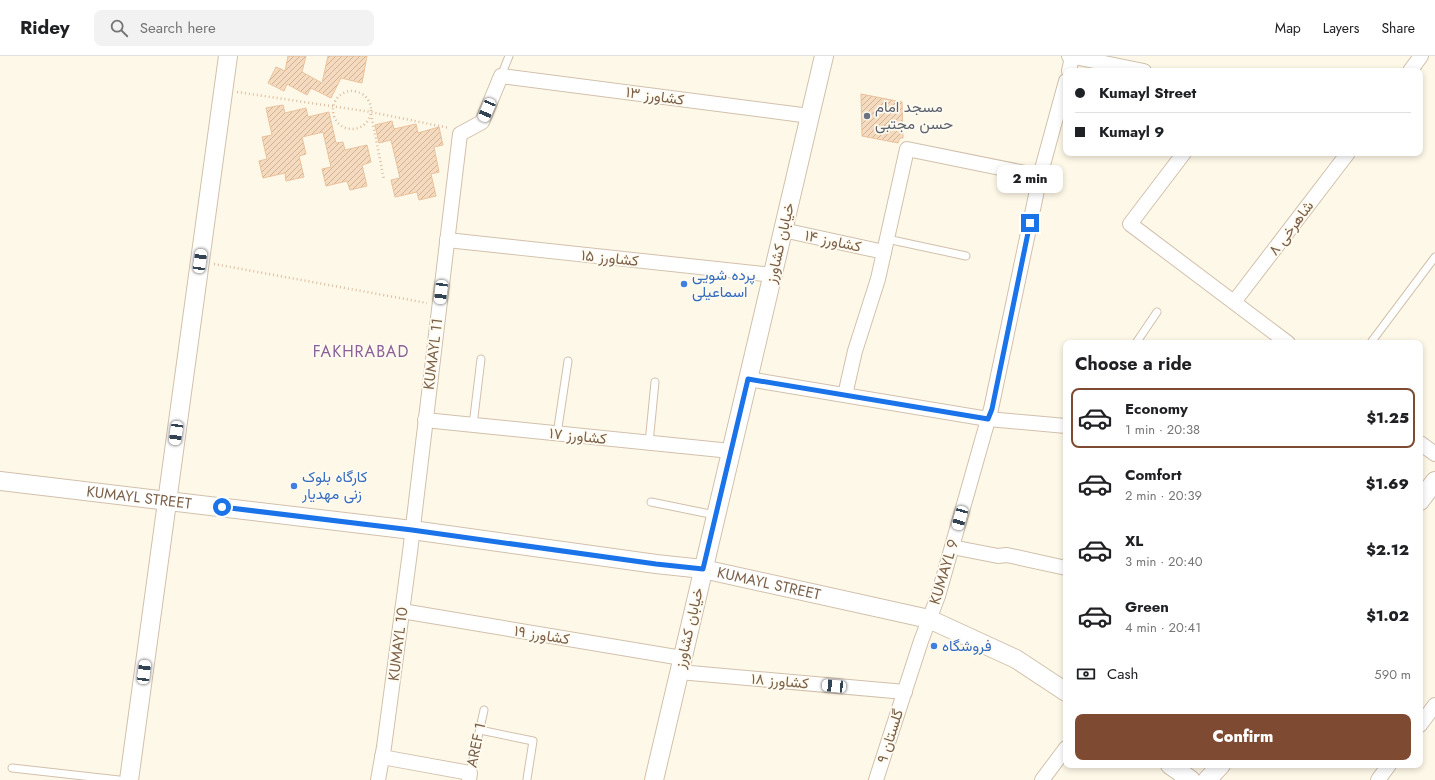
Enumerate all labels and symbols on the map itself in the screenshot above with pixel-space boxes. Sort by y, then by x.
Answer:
street label: کشاورز ۱۳ [624,81,686,111]
place label: مسجد امام حسن مجتبی [875,96,953,135]
car [477,97,497,123]
marker: مسجد امام حسن مجتبی [862,111,872,121]
callout: 2 min [997,165,1063,193]
street label: شاهرخی ۸ [1263,196,1319,260]
street label: خیابان کشاورز [760,200,800,287]
route end [1021,214,1039,232]
street label: کشاورز ۱۴ [803,224,864,258]
street label: کشاورز ۱۵ [580,244,640,272]
car [192,248,208,274]
place label: پرده شویی اسماعیلی [692,264,755,303]
car [434,279,448,305]
marker: پرده شویی اسماعیلی [679,279,689,289]
street label: KUMAYL 11 [418,317,448,391]
district label: FAKHRABAD [313,340,409,363]
car [168,420,184,446]
street label: کشاورز ۱۷ [548,422,608,450]
place label: کارگاه بلوک زنی مهدیار [301,466,368,505]
street label: KUMAYL STREET [85,480,193,515]
marker: کارگاه بلوک زنی مهدیار [289,481,299,491]
route start [213,498,231,516]
car [951,505,969,531]
street label: KUMAYL 9 [924,537,964,607]
street label: KUMAYL STREET [715,561,823,606]
street label: خیابان کشاورز [669,585,709,672]
street label: KUMAYL 10 [383,606,413,682]
street label: کشاورز ۱۹ [513,620,572,650]
place label: فروشگاه [942,635,992,657]
marker: فروشگاه [929,641,939,651]
car [137,659,151,685]
street label: کشاورز ۱۸ [750,668,810,694]
car [822,679,846,693]
street label: گلستان ۹ [871,706,909,766]
street label: AREF 1 [461,721,491,769]

